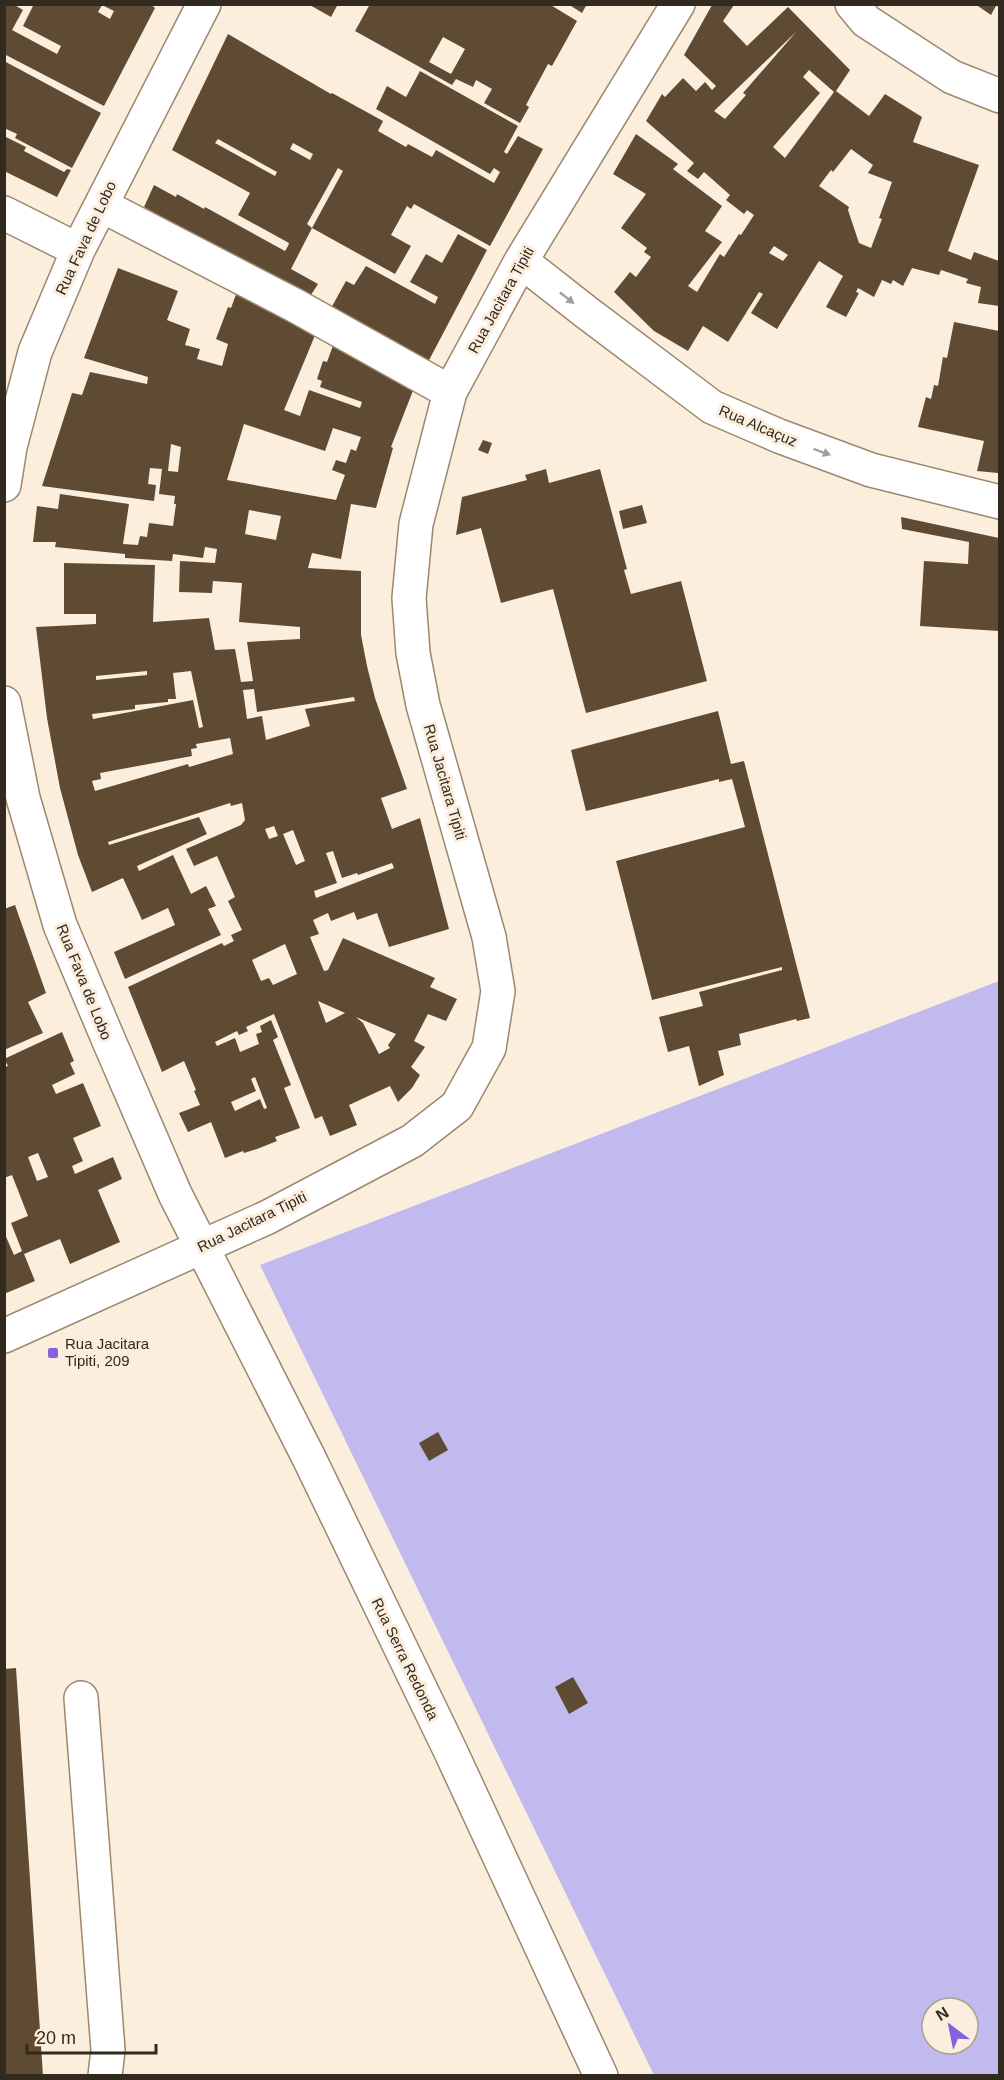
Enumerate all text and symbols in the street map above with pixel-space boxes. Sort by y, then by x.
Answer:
street label: Rua Fava de Lobo [52,178,119,297]
street label: Rua Jacitara Tipiti [464,244,537,356]
one-way arrow [560,291,575,303]
street label: Rua Alcaçuz [716,401,800,450]
one-way arrow [813,448,831,457]
street label: Rua Jacitara Tipiti [421,722,470,842]
street label: Rua Fava de Lobo [53,921,115,1042]
street label: Rua Jacitara Tipiti [194,1188,309,1255]
place label: Rua Jacitara Tipiti, 209 [65,1335,150,1369]
marker: Rua Jacitara Tipiti, 209 [46,1346,60,1360]
street label: Rua Serra Redonda [369,1595,443,1723]
north arrow [920,1996,980,2056]
text: N [933,2003,952,2024]
scale bar [27,2017,156,2055]
text: 20 m [36,2028,76,2048]

